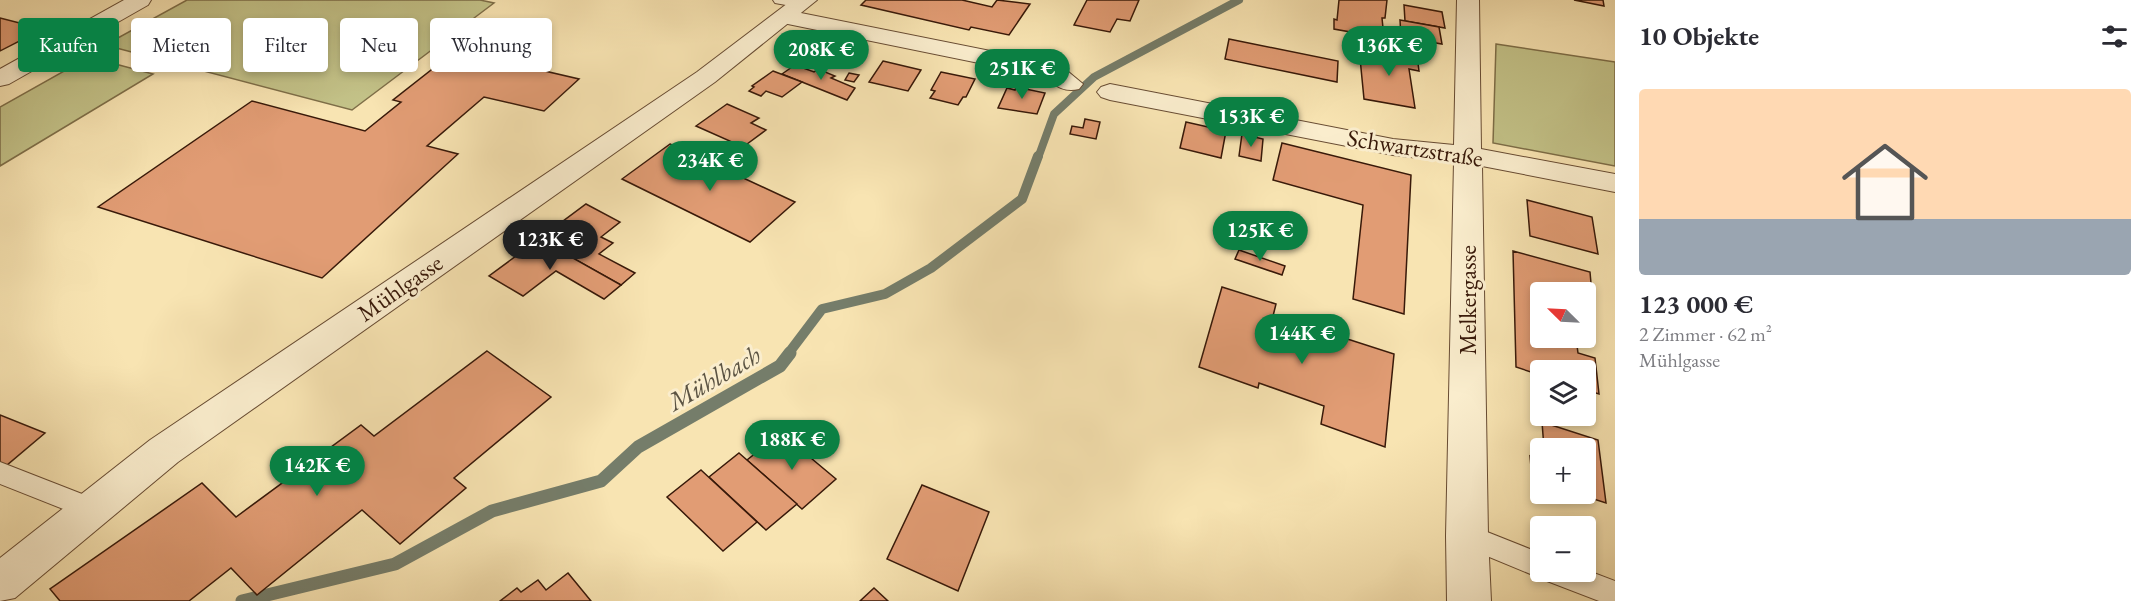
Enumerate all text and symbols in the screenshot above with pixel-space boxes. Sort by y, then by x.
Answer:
chip: Kaufen [18,18,119,72]
chip: Mieten [131,18,231,72]
chip: Filter [243,18,328,72]
chip: Neu [340,18,418,72]
chip: Wohnung [430,18,552,72]
text: 10 Objekte [1639,19,1759,53]
icon: filters [2098,20,2131,53]
pin: 136K € [1340,26,1438,77]
pin: 208K € [772,30,870,81]
text: 136K € [1356,32,1422,58]
text: 208K € [788,36,854,62]
pin: 251K € [973,49,1071,100]
text: 251K € [989,55,1055,81]
pin: 153K € [1202,97,1300,148]
text: 153K € [1218,103,1284,129]
street label: Schwartzstraße [1345,121,1485,174]
icon: home [1831,128,1939,236]
pin: 234K € [661,141,759,192]
text: 234K € [677,147,743,173]
pin: 125K € [1211,211,1309,262]
text: 125K € [1227,217,1293,243]
pin: 123K € [501,220,599,271]
text: 123K € [517,226,583,252]
street label: Melkergasse [1452,245,1483,355]
street label: Mühlgasse [351,247,448,328]
north arrow [1530,282,1596,348]
map controls [1530,282,1596,582]
text: 123 000 € [1639,287,1753,321]
pin: 144K € [1253,314,1351,365]
text: 144K € [1269,320,1335,346]
text: 2 Zimmer · 62 m² [1639,321,1772,347]
water label: Mühlbach [659,338,767,419]
text: Mühlgasse [1639,347,1720,373]
button: layers [1530,360,1596,426]
pin: 188K € [743,420,841,471]
text: 188K € [759,426,825,452]
button: + [1530,438,1596,504]
pin: 142K € [268,446,366,497]
text: 142K € [284,452,350,478]
button: − [1530,516,1596,582]

